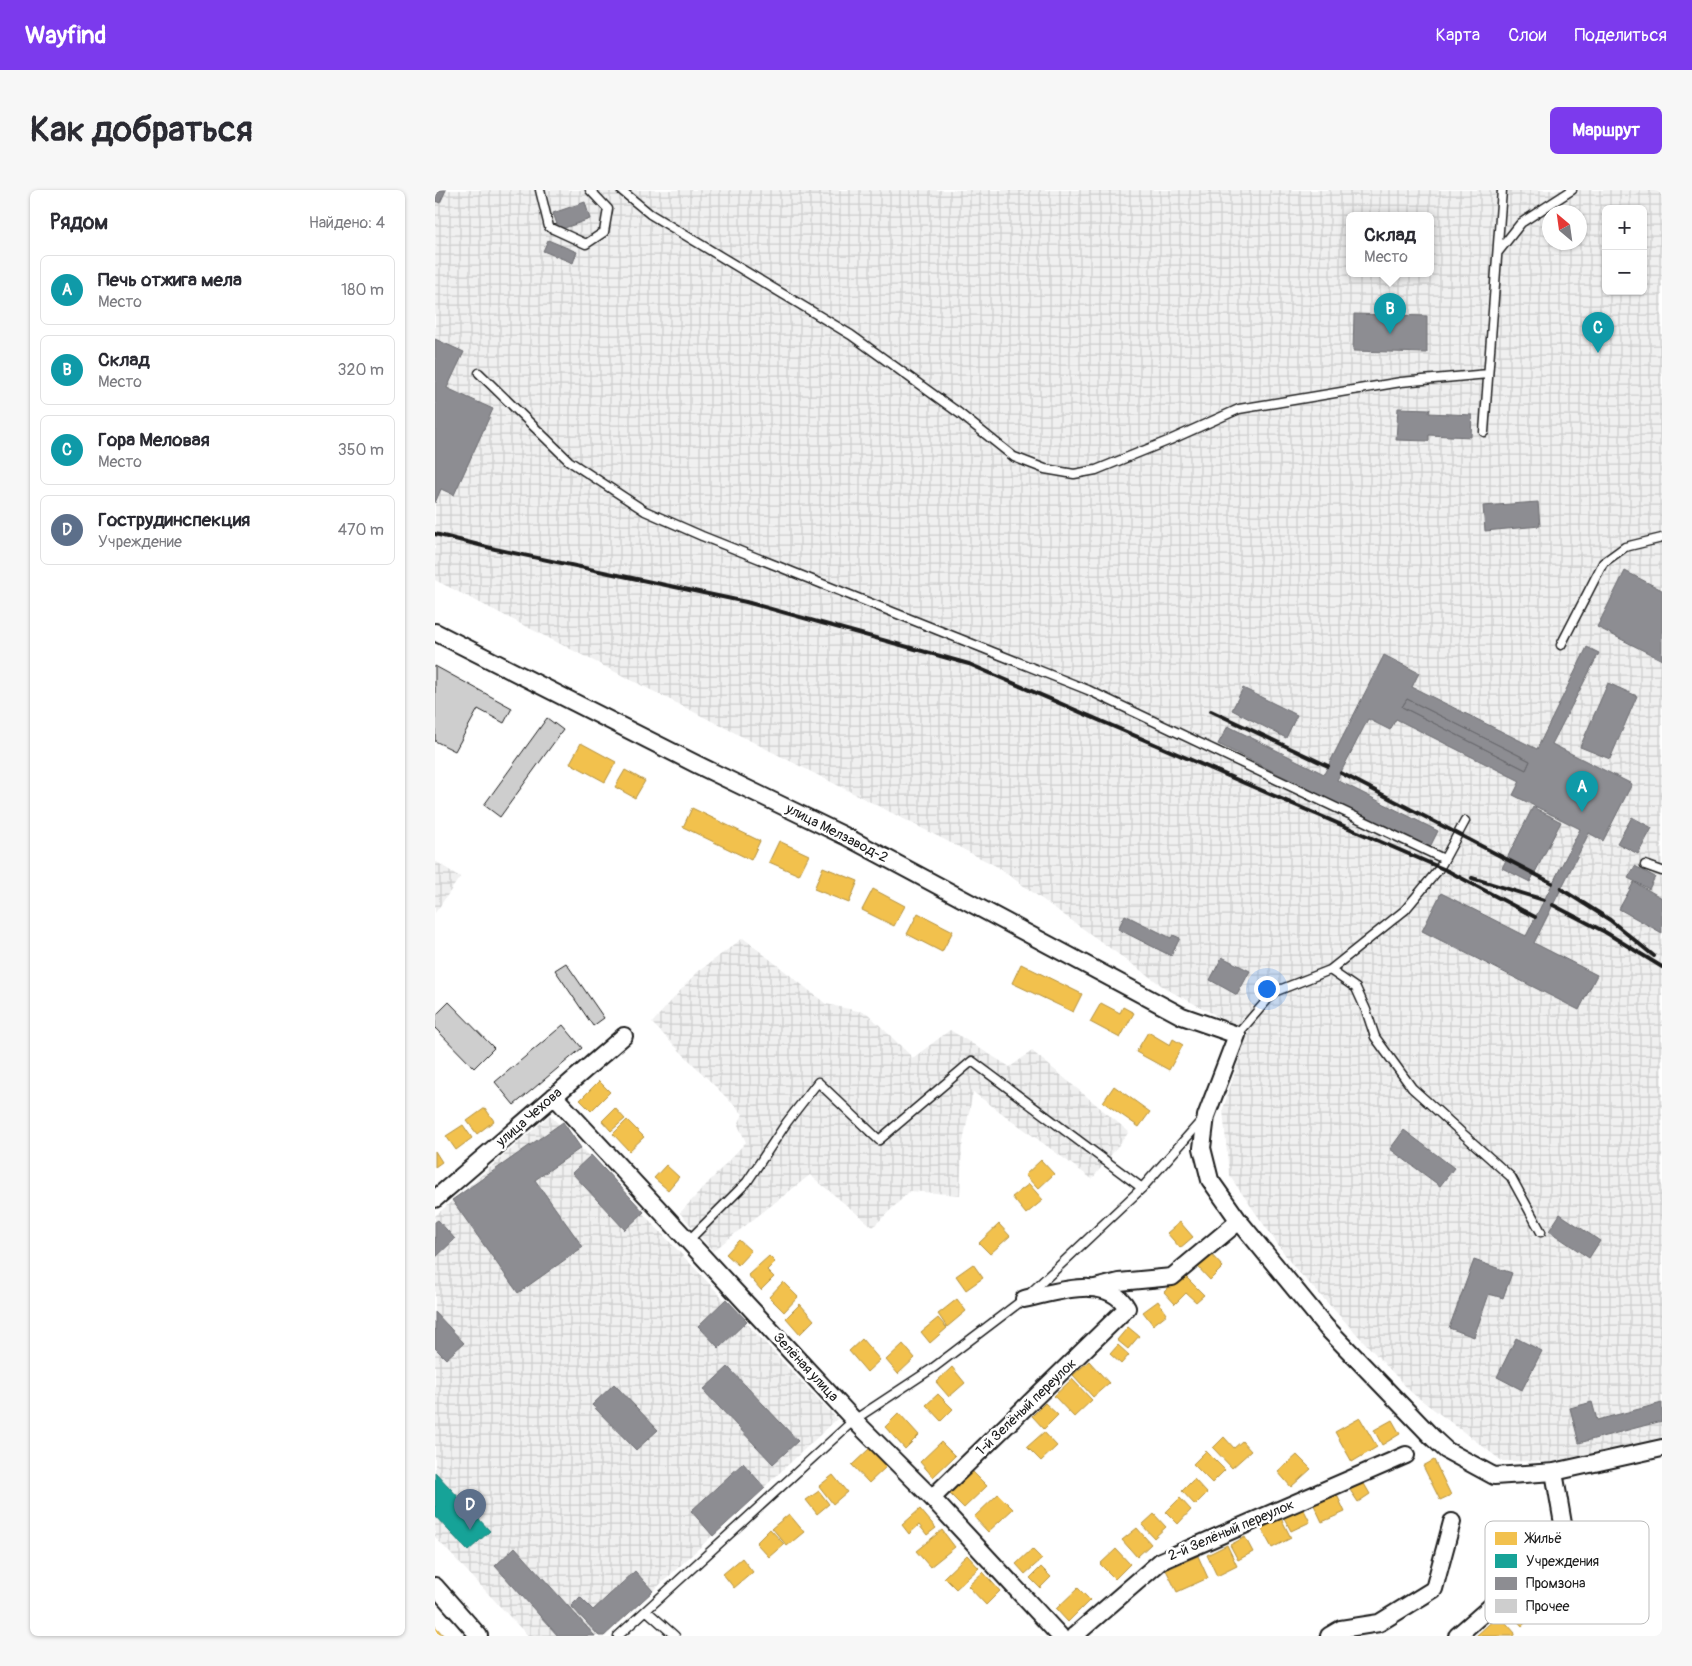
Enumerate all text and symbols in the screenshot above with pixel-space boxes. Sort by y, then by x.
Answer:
text: Wayfind [25,21,106,50]
text: Карта [1436,24,1480,47]
text: Слои [1508,24,1546,47]
text: Поделиться [1574,24,1667,47]
button: Маршрут [1550,107,1662,154]
text: Как добраться [30,108,253,152]
north arrow [1542,205,1587,250]
map controls [1602,205,1647,295]
button: + [1602,205,1647,250]
text: Рядом [50,209,108,236]
popup [1346,212,1434,277]
text: Найдено: 4 [309,213,385,233]
text: Склад [1364,223,1416,247]
text: Место [1364,247,1408,267]
button: − [1602,250,1647,295]
text: Печь отжига мела [98,268,242,292]
text: A [62,280,72,300]
text: 180 m [341,280,384,300]
text: Место [98,292,142,312]
pin: B [1374,293,1406,334]
pin: C [1582,312,1614,353]
text: Склад [98,348,150,372]
text: B [62,360,72,380]
text: 320 m [338,360,384,380]
text: Место [98,372,142,392]
text: Гора Меловая [98,428,210,452]
text: C [62,440,72,460]
text: 350 m [338,440,384,460]
text: Место [98,452,142,472]
text: Гострудинспекция [98,508,250,532]
text: D [62,520,72,540]
text: 470 m [338,520,384,540]
text: Учреждение [98,532,182,552]
pin: A [1566,771,1598,812]
street label: улица Мелзавод-2 [782,800,891,866]
your location [1254,976,1280,1002]
street label: улица Чехова [492,1084,565,1151]
street label: Зелёная улица [770,1329,842,1405]
street label: 1-й Зелёный переулок [972,1355,1080,1459]
pin: D [454,1489,486,1530]
street label: 2-й Зелёный переулок [1165,1496,1297,1564]
legend [1485,1521,1649,1624]
text: Жильё [1524,1530,1562,1547]
text: Учреждения [1526,1553,1599,1570]
text: Промзона [1526,1575,1586,1592]
text: Прочее [1526,1598,1569,1615]

